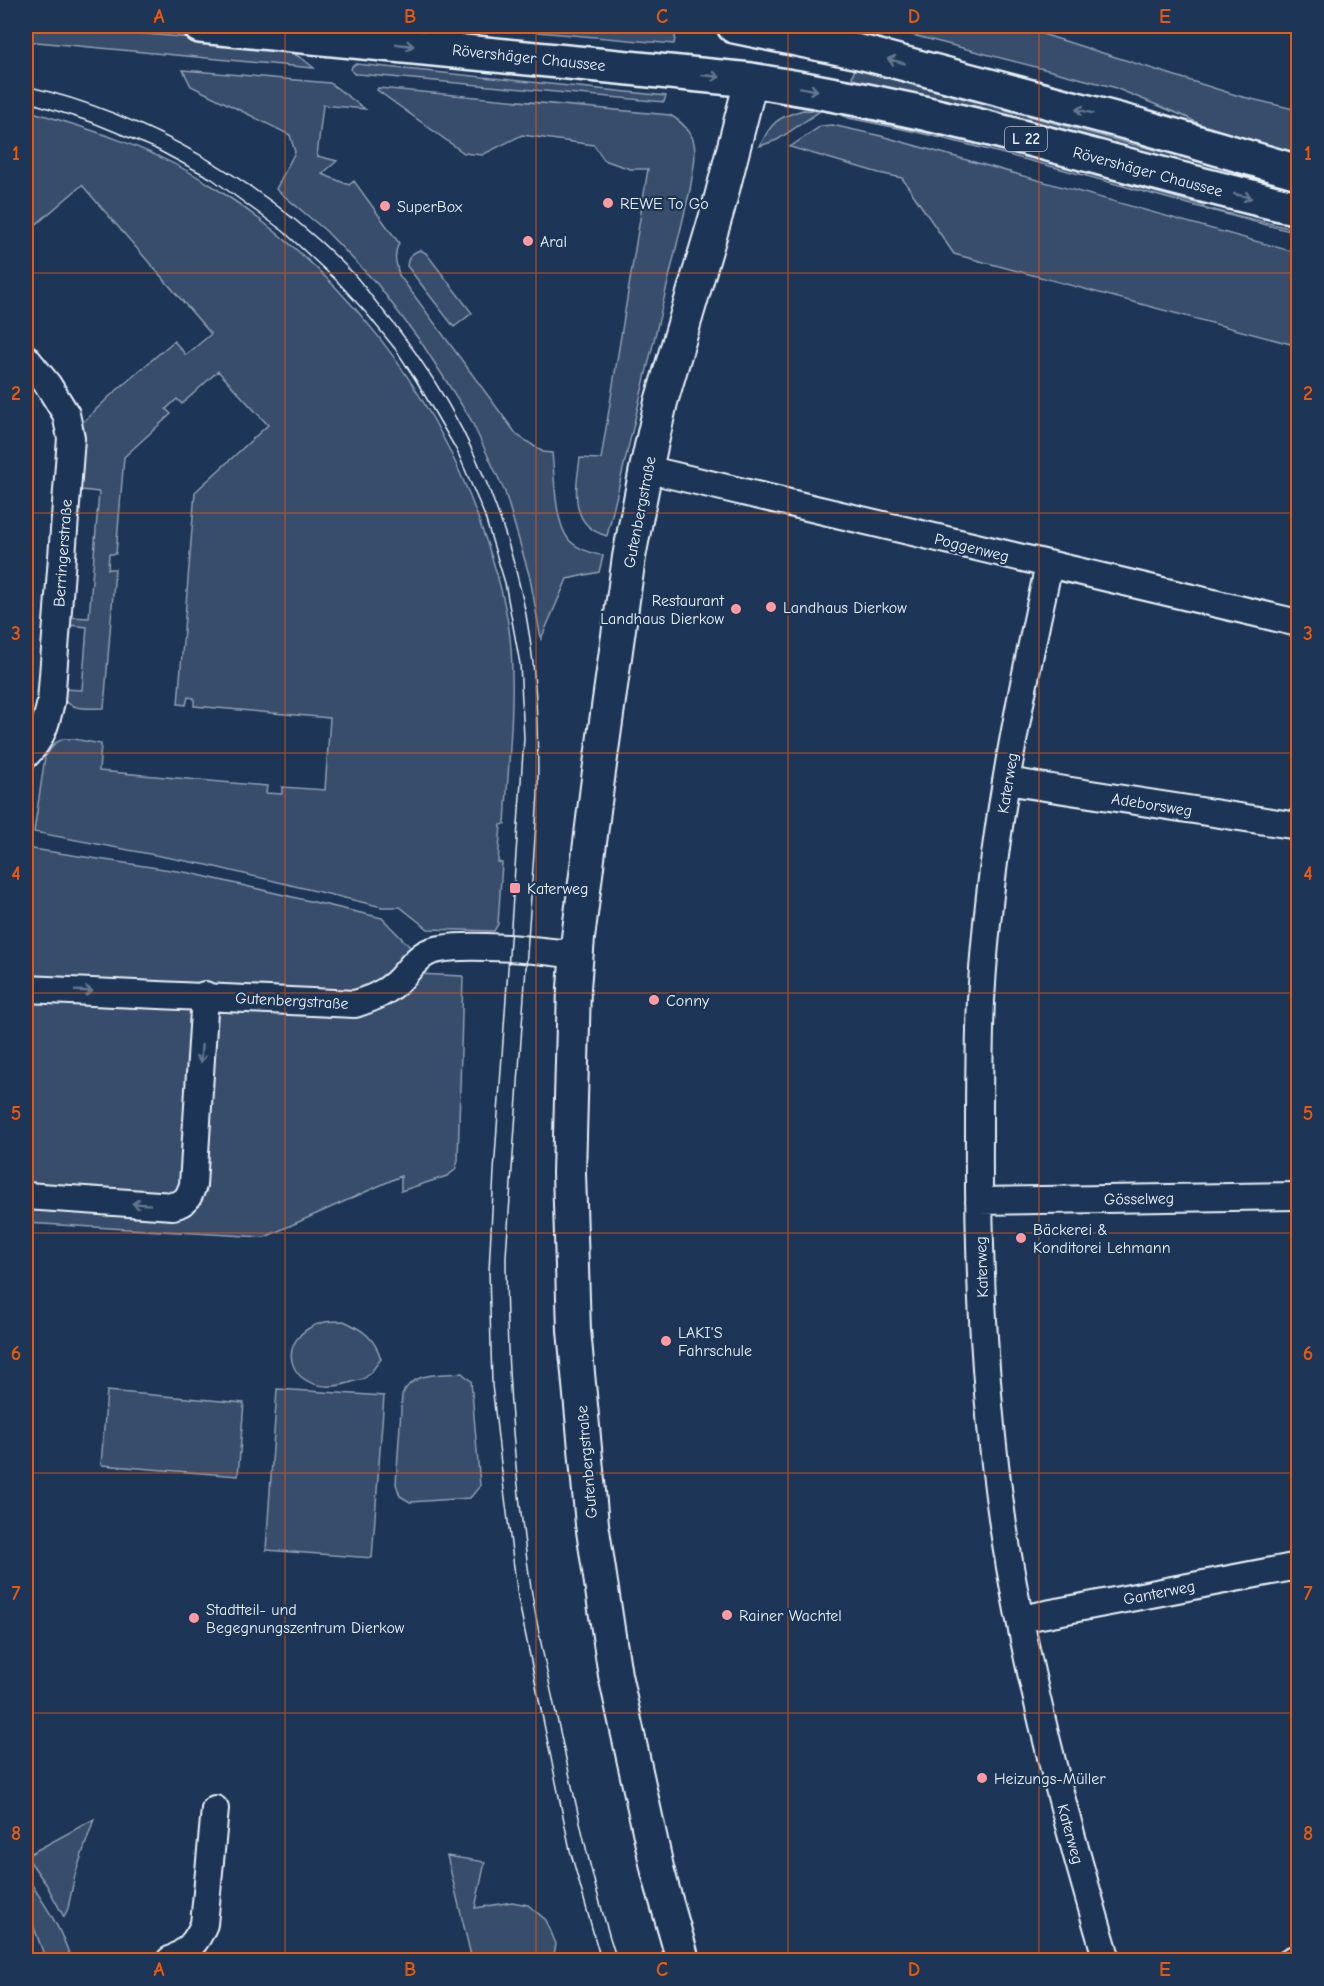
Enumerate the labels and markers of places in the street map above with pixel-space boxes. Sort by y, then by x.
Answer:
place label: REWE To Go [620,195,709,213]
marker: REWE To Go [601,196,615,210]
place label: SuperBox [397,198,463,216]
marker: SuperBox [378,199,392,213]
place label: Aral [540,233,567,251]
marker: Aral [521,234,535,248]
place label: Restaurant Landhaus Dierkow [600,592,724,628]
place label: Landhaus Dierkow [783,599,907,617]
marker: Landhaus Dierkow [764,600,778,614]
marker: Restaurant Landhaus Dierkow [729,602,743,616]
place label: Katerweg [527,880,588,898]
marker: Katerweg [508,881,522,895]
place label: Conny [666,992,710,1010]
marker: Conny [647,993,661,1007]
place label: Bäckerei & Konditorei Lehmann [1033,1221,1171,1257]
marker: Bäckerei & Konditorei Lehmann [1014,1231,1028,1245]
place label: LAKI'S Fahrschule [678,1324,752,1360]
marker: LAKI'S Fahrschule [659,1334,673,1348]
place label: Stadtteil- und Begegnungszentrum Dierkow [206,1601,405,1637]
place label: Rainer Wachtel [739,1607,842,1625]
marker: Rainer Wachtel [720,1608,734,1622]
marker: Stadtteil- und Begegnungszentrum Dierkow [187,1611,201,1625]
place label: Heizungs-Müller [994,1770,1106,1788]
marker: Heizungs-Müller [975,1771,989,1785]

